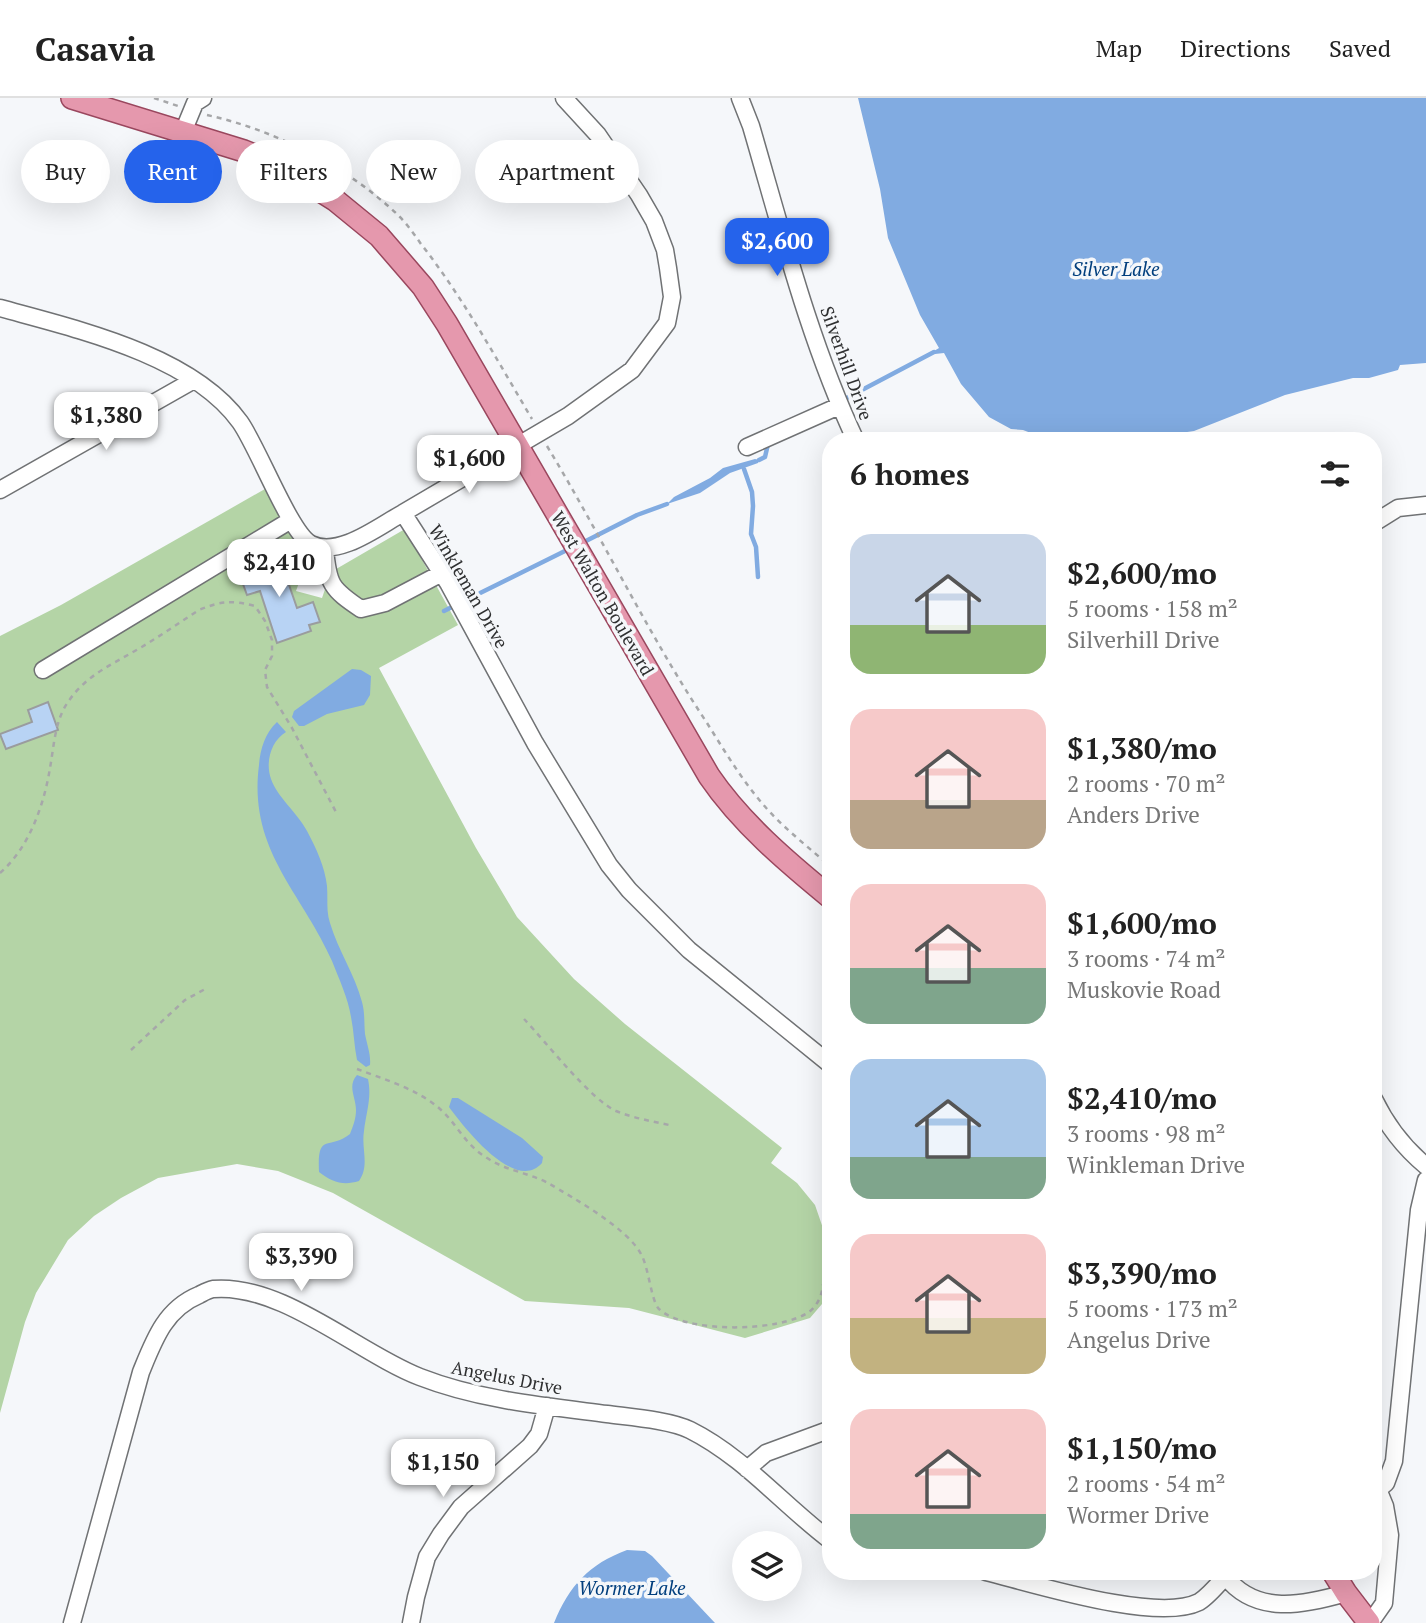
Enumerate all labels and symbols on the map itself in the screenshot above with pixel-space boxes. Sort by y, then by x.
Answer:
pin: $2,600 [720,218,834,278]
water label: Silver Lake [1072,256,1160,281]
street label: Silverhill Drive [815,303,879,423]
pin: $1,380 [49,392,163,452]
pin: $1,600 [412,436,526,495]
street label: West Walton Boulevard [546,506,660,680]
street label: Winkleman Drive [424,520,514,652]
pin: $2,410 [222,540,336,599]
pin: $3,390 [244,1234,358,1293]
street label: Angelus Drive [450,1355,564,1399]
pin: $1,150 [386,1440,500,1499]
water label: Wormer Lake [578,1575,686,1600]

